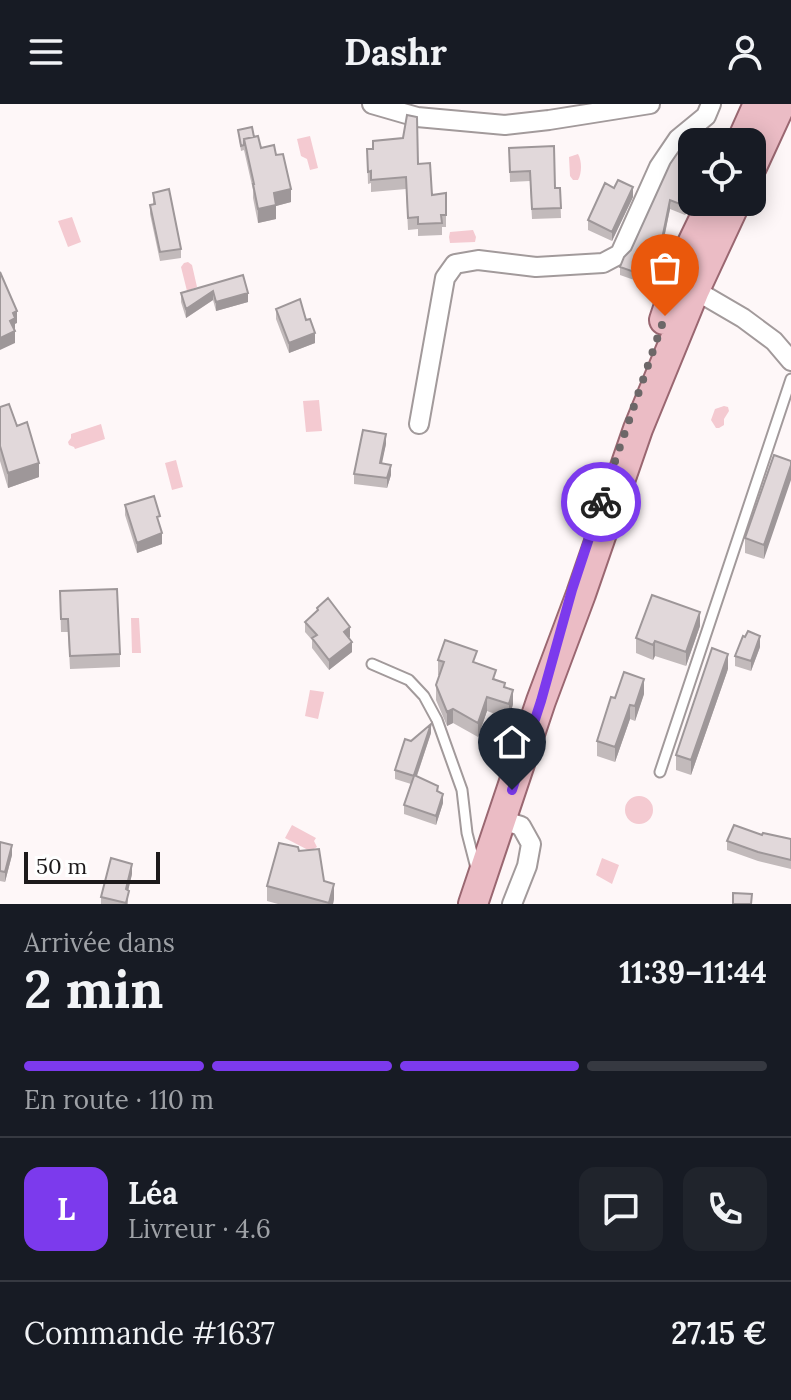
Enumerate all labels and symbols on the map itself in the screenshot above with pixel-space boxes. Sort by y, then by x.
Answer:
pin [631,234,699,316]
courier [561,462,641,542]
pin [478,708,546,790]
scale bar [24,848,160,884]

